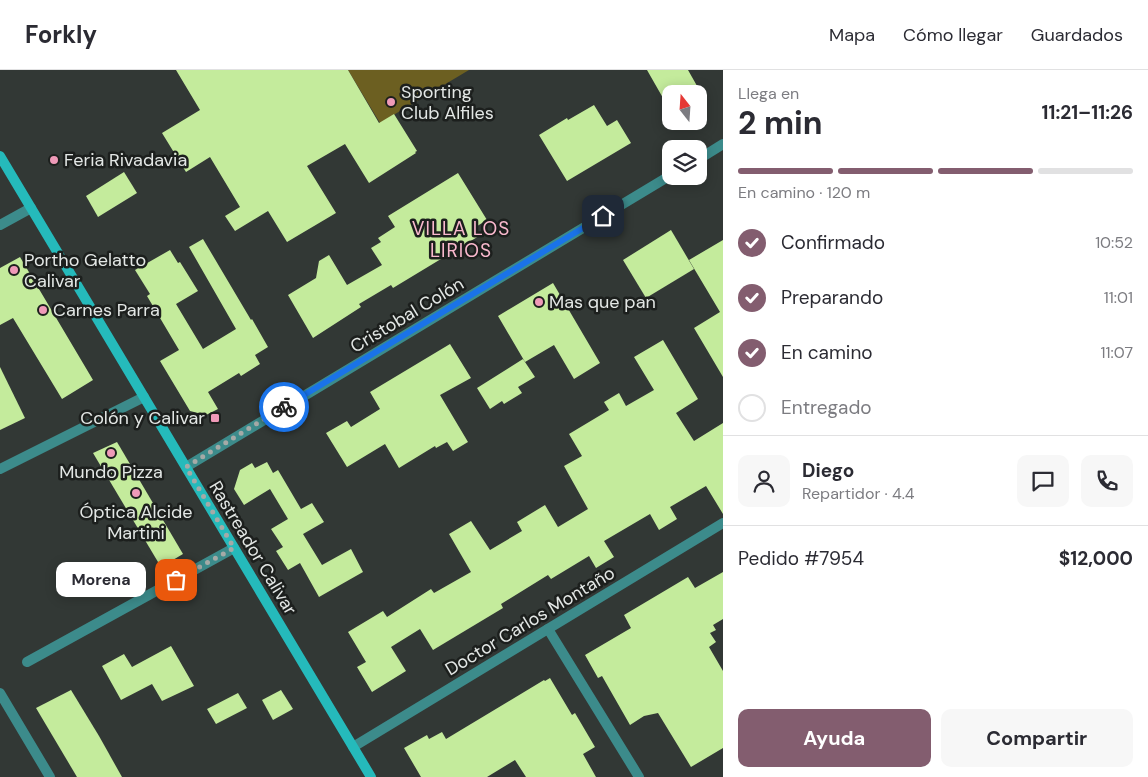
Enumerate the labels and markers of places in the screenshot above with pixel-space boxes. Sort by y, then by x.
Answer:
place label: Sporting Club Alfiles [401,80,494,125]
marker: Sporting Club Alfiles [385,96,397,108]
place label: Feria Rivadavia [64,148,187,172]
marker: Feria Rivadavia [48,154,60,166]
pin [582,195,624,237]
place label: Portho Gelatto Calivar [24,248,146,293]
marker: Portho Gelatto Calivar [8,264,20,276]
place label: Mas que pan [549,290,656,314]
marker: Mas que pan [533,296,545,308]
place label: Carnes Parra [53,298,160,322]
marker: Carnes Parra [37,304,49,316]
place label: Colón y Calivar [80,406,205,430]
marker: Colón y Calivar [209,412,221,424]
marker: Mundo Pizza [105,447,117,459]
place label: Mundo Pizza [59,460,163,484]
marker: Óptica Alcide Martini [130,487,142,499]
place label: Óptica Alcide Martini [79,500,193,545]
pin [155,559,197,601]
callout: Morena [56,562,146,598]

